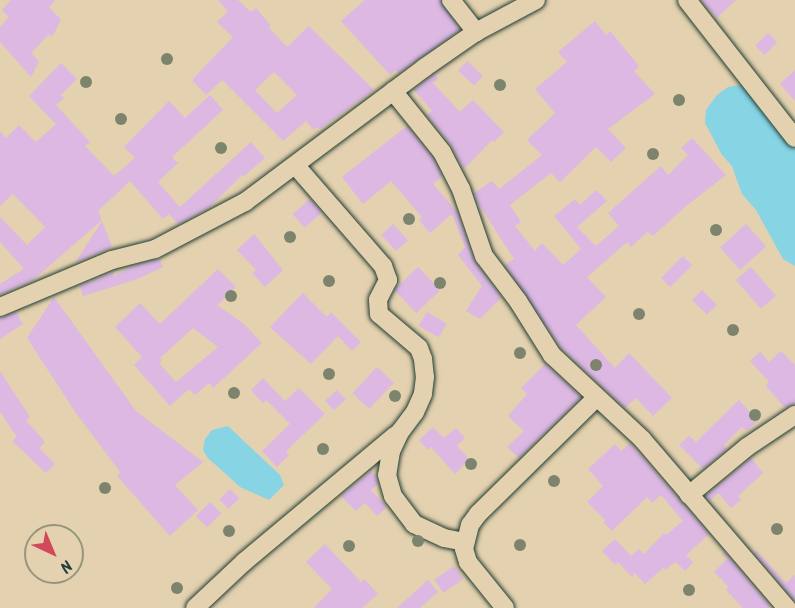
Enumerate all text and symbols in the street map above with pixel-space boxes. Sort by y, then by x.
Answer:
north arrow [24,524,84,584]
text: N [53,553,78,578]

